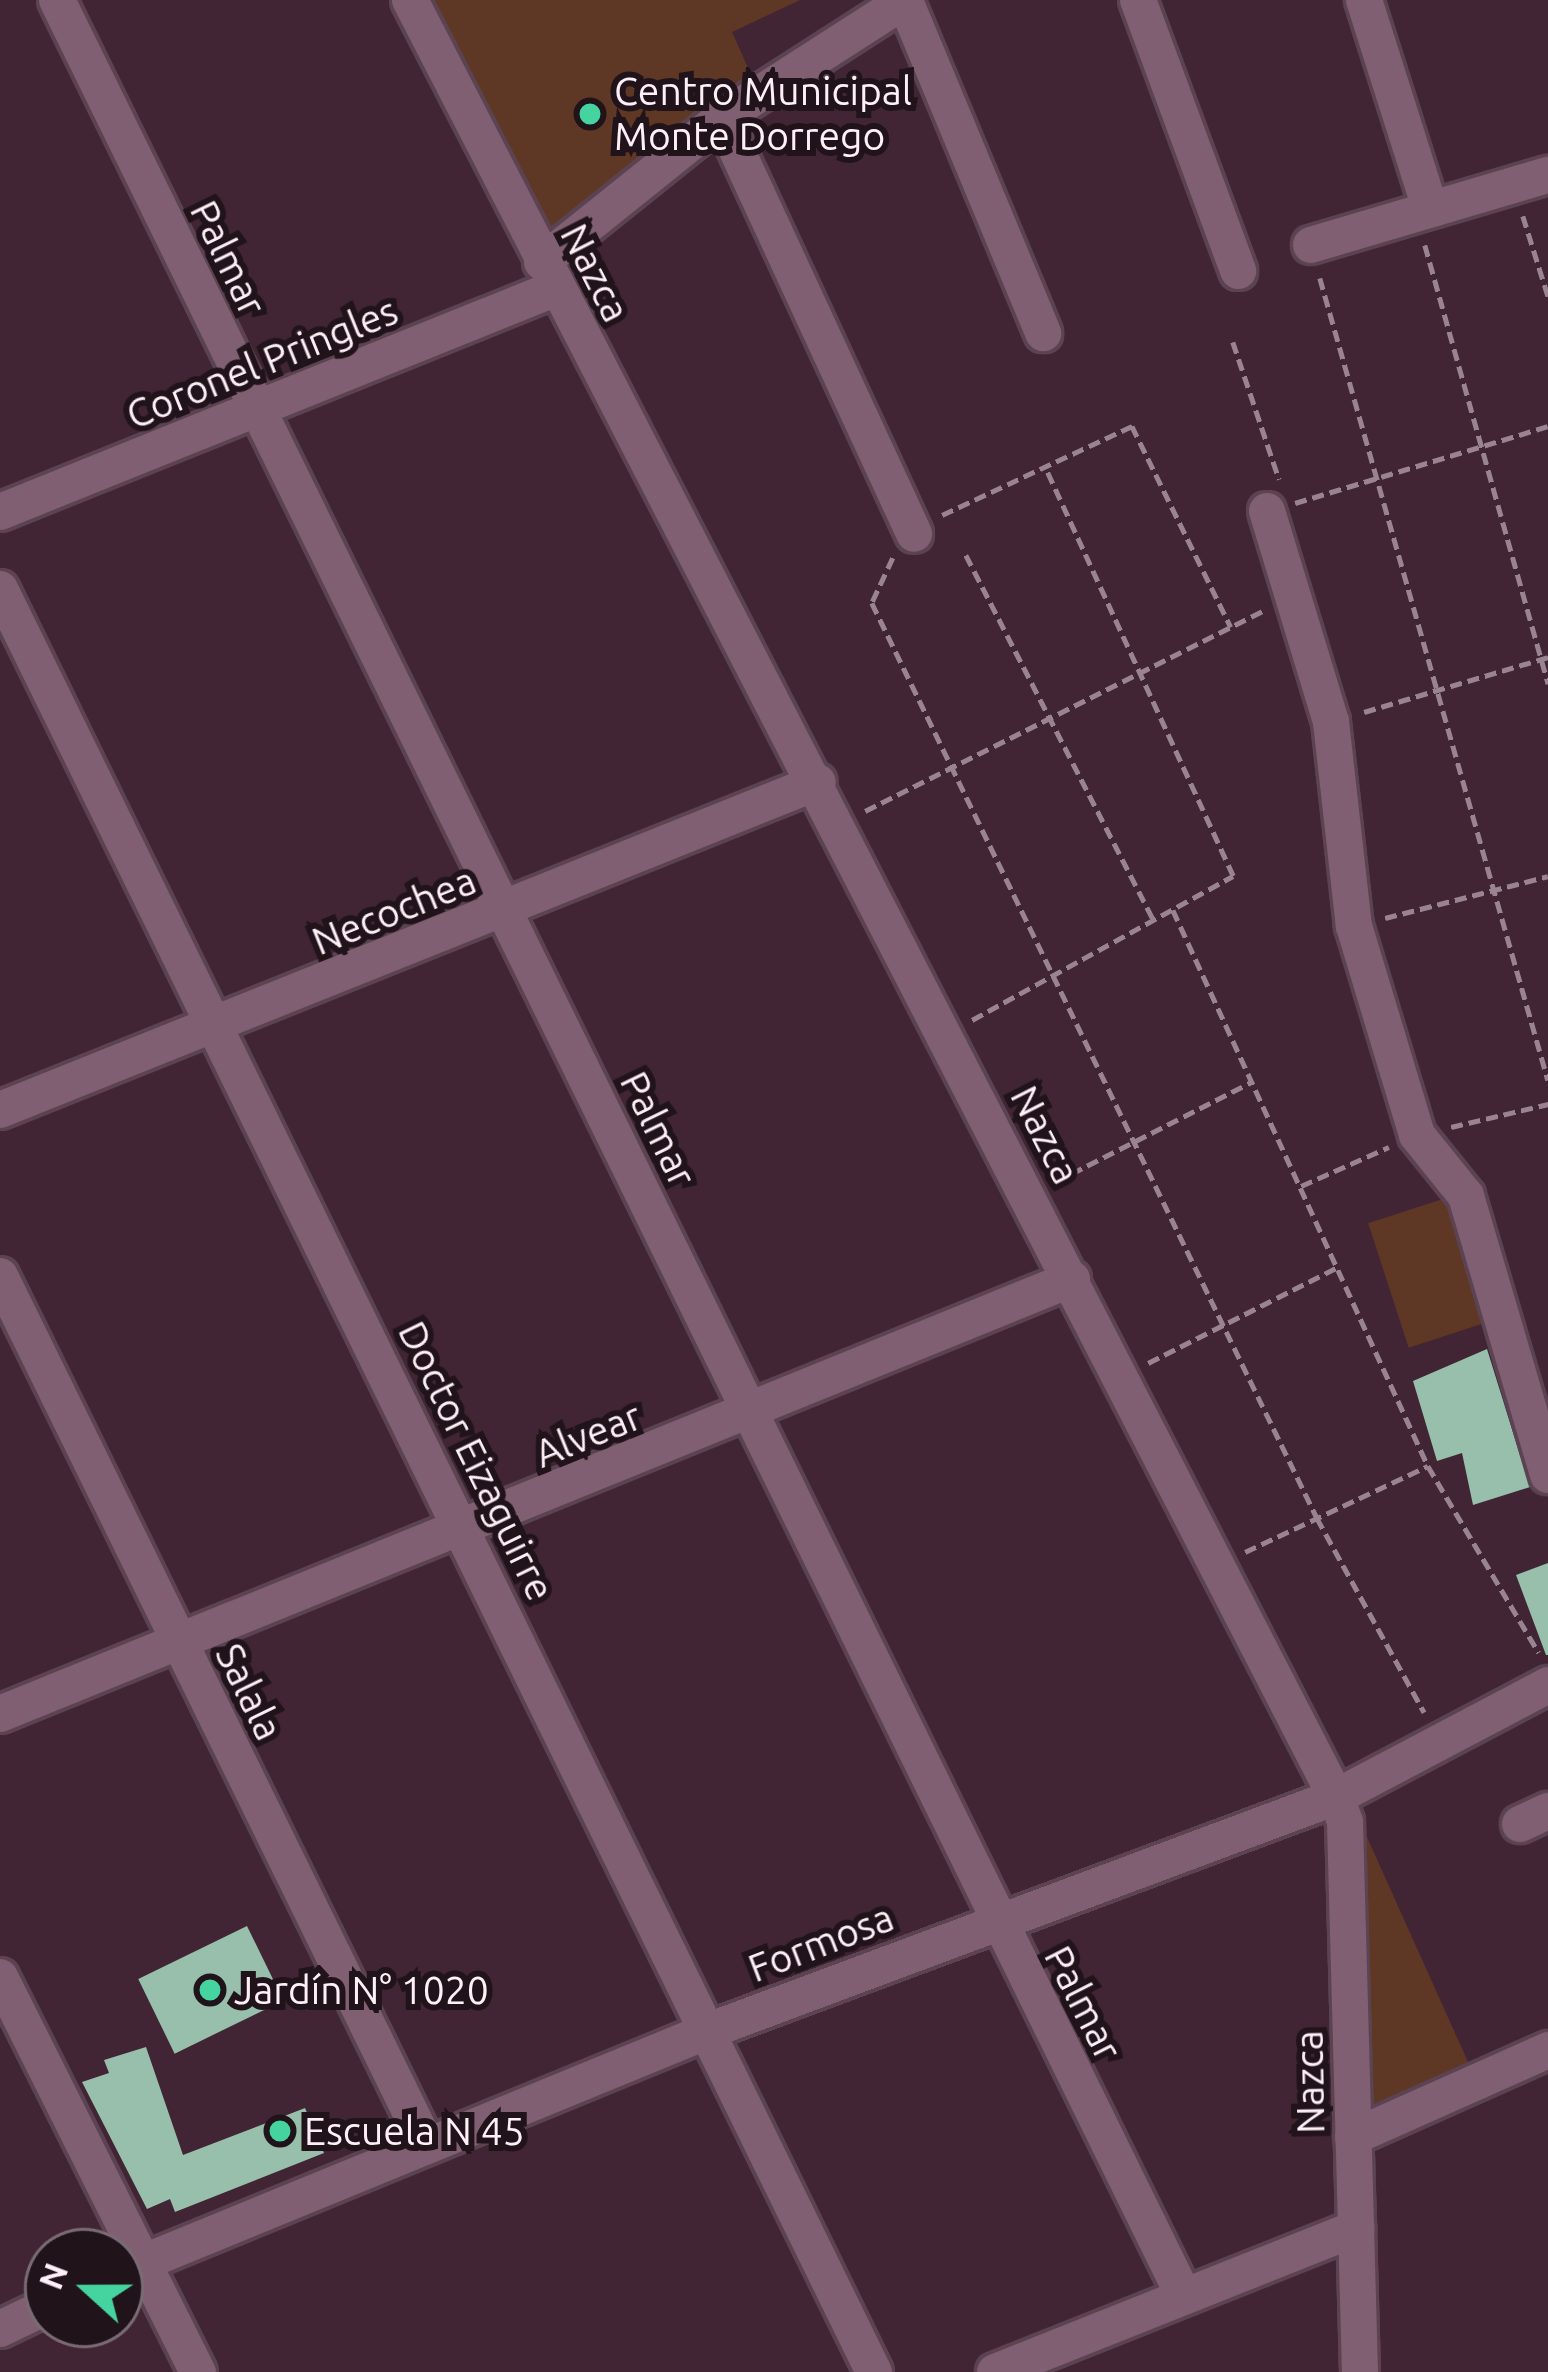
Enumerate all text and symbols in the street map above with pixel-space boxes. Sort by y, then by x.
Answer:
place label: Centro Municipal Monte Dorrego [614,69,912,160]
marker: Centro Municipal Monte Dorrego [577,101,603,127]
street label: Palmar [180,193,276,323]
street label: Nazca [551,216,639,330]
street label: Coronel Pringles [120,287,404,439]
street label: Necochea [305,857,483,965]
street label: Palmar [610,1064,706,1194]
street label: Nazca [1001,1078,1089,1192]
street label: Doctor Eizaguirre [388,1314,564,1608]
street label: Alvear [528,1393,648,1477]
street label: Salala [206,1636,292,1748]
street label: Formosa [742,1894,900,1992]
street label: Palmar [1035,1938,1131,2068]
place label: Jardín N° 1020 [234,1967,489,2013]
marker: Jardín N° 1020 [197,1977,223,2003]
street label: Nazca [1286,2030,1334,2134]
place label: Escuela N 45 [304,2108,525,2154]
marker: Escuela N 45 [267,2118,293,2144]
north arrow [24,2228,144,2348]
text: N [31,2258,74,2294]

